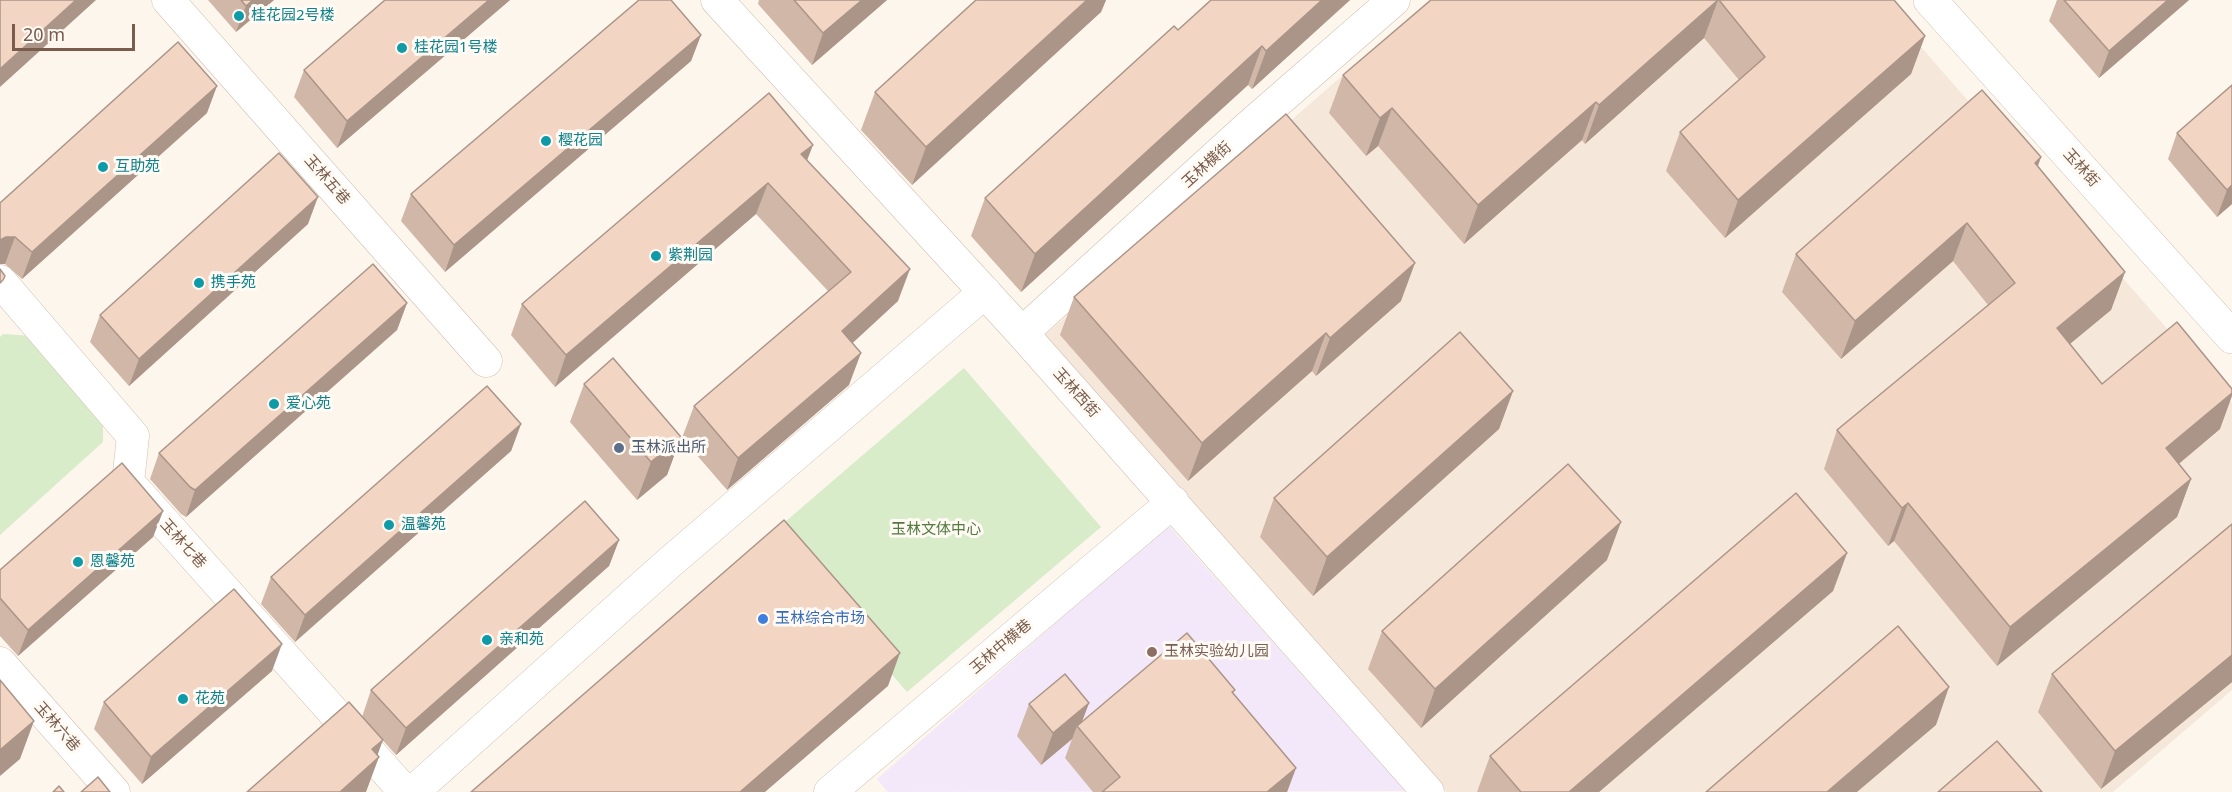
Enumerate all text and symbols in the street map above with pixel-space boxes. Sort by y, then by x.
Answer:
place label: 桂花园2号楼 [251,7,335,25]
marker: 桂花园2号楼 [232,9,246,23]
scale bar [15,12,138,50]
text: 20 m [23,22,65,46]
place label: 桂花园1号楼 [414,39,498,57]
marker: 桂花园1号楼 [395,41,409,55]
place label: 樱花园 [558,132,603,150]
marker: 樱花园 [539,134,553,148]
street label: 玉林横街 [1179,138,1235,192]
street label: 玉林街 [2059,145,2103,191]
street label: 玉林五巷 [301,151,353,209]
place label: 互助苑 [115,158,160,176]
marker: 互助苑 [96,160,110,174]
place label: 紫荆园 [668,247,713,265]
marker: 紫荆园 [649,249,663,263]
place label: 携手苑 [211,274,256,292]
marker: 携手苑 [192,276,206,290]
street label: 玉林西街 [1049,365,1103,421]
place label: 爱心苑 [286,395,331,413]
marker: 爱心苑 [267,397,281,411]
place label: 玉林派出所 [631,439,706,457]
marker: 玉林派出所 [612,441,626,455]
street label: 玉林七巷 [156,516,210,572]
place label: 温馨苑 [401,516,446,534]
marker: 温馨苑 [382,518,396,532]
park label: 玉林文体中心 [891,521,981,539]
place label: 恩馨苑 [90,553,135,571]
marker: 恩馨苑 [71,555,85,569]
place label: 玉林综合市场 [775,610,865,628]
marker: 玉林综合市场 [756,612,770,626]
street label: 玉林中横巷 [966,616,1036,678]
place label: 亲和苑 [499,631,544,649]
marker: 亲和苑 [480,633,494,647]
place label: 玉林实验幼儿园 [1164,643,1269,661]
marker: 玉林实验幼儿园 [1145,645,1159,659]
place label: 花苑 [195,690,225,708]
marker: 花苑 [176,692,190,706]
street label: 玉林六巷 [31,698,83,756]

